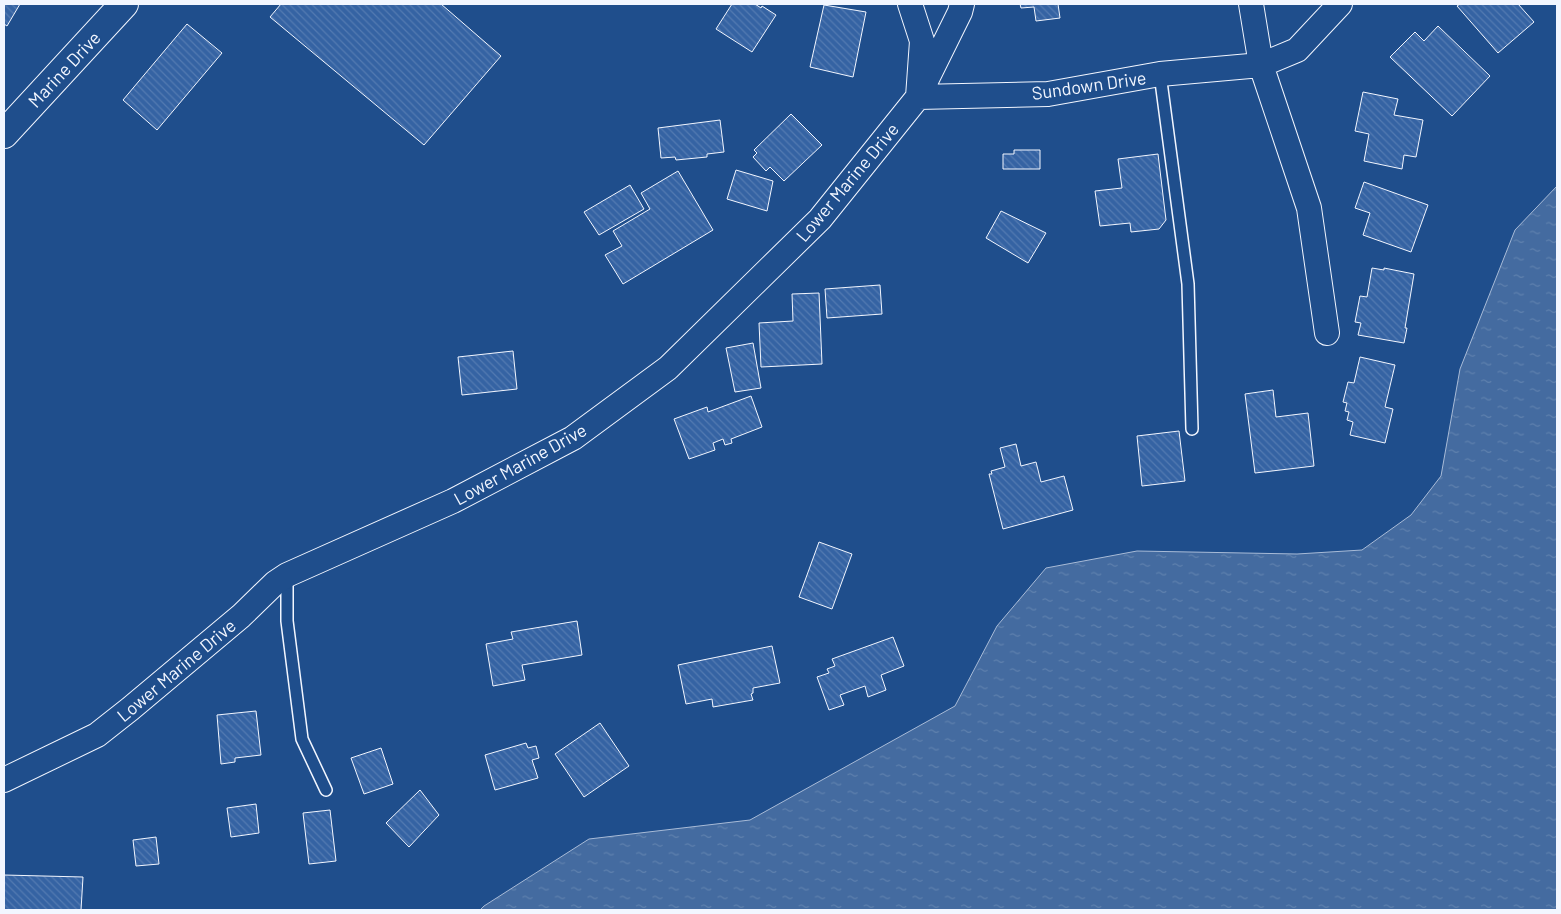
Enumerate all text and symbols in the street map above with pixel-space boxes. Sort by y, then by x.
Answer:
street label: Marine Drive [23,26,105,112]
street label: Sundown Drive [1030,66,1148,104]
street label: Lower Marine Drive [791,118,903,246]
street label: Lower Marine Drive [450,418,590,510]
street label: Lower Marine Drive [112,614,240,726]

